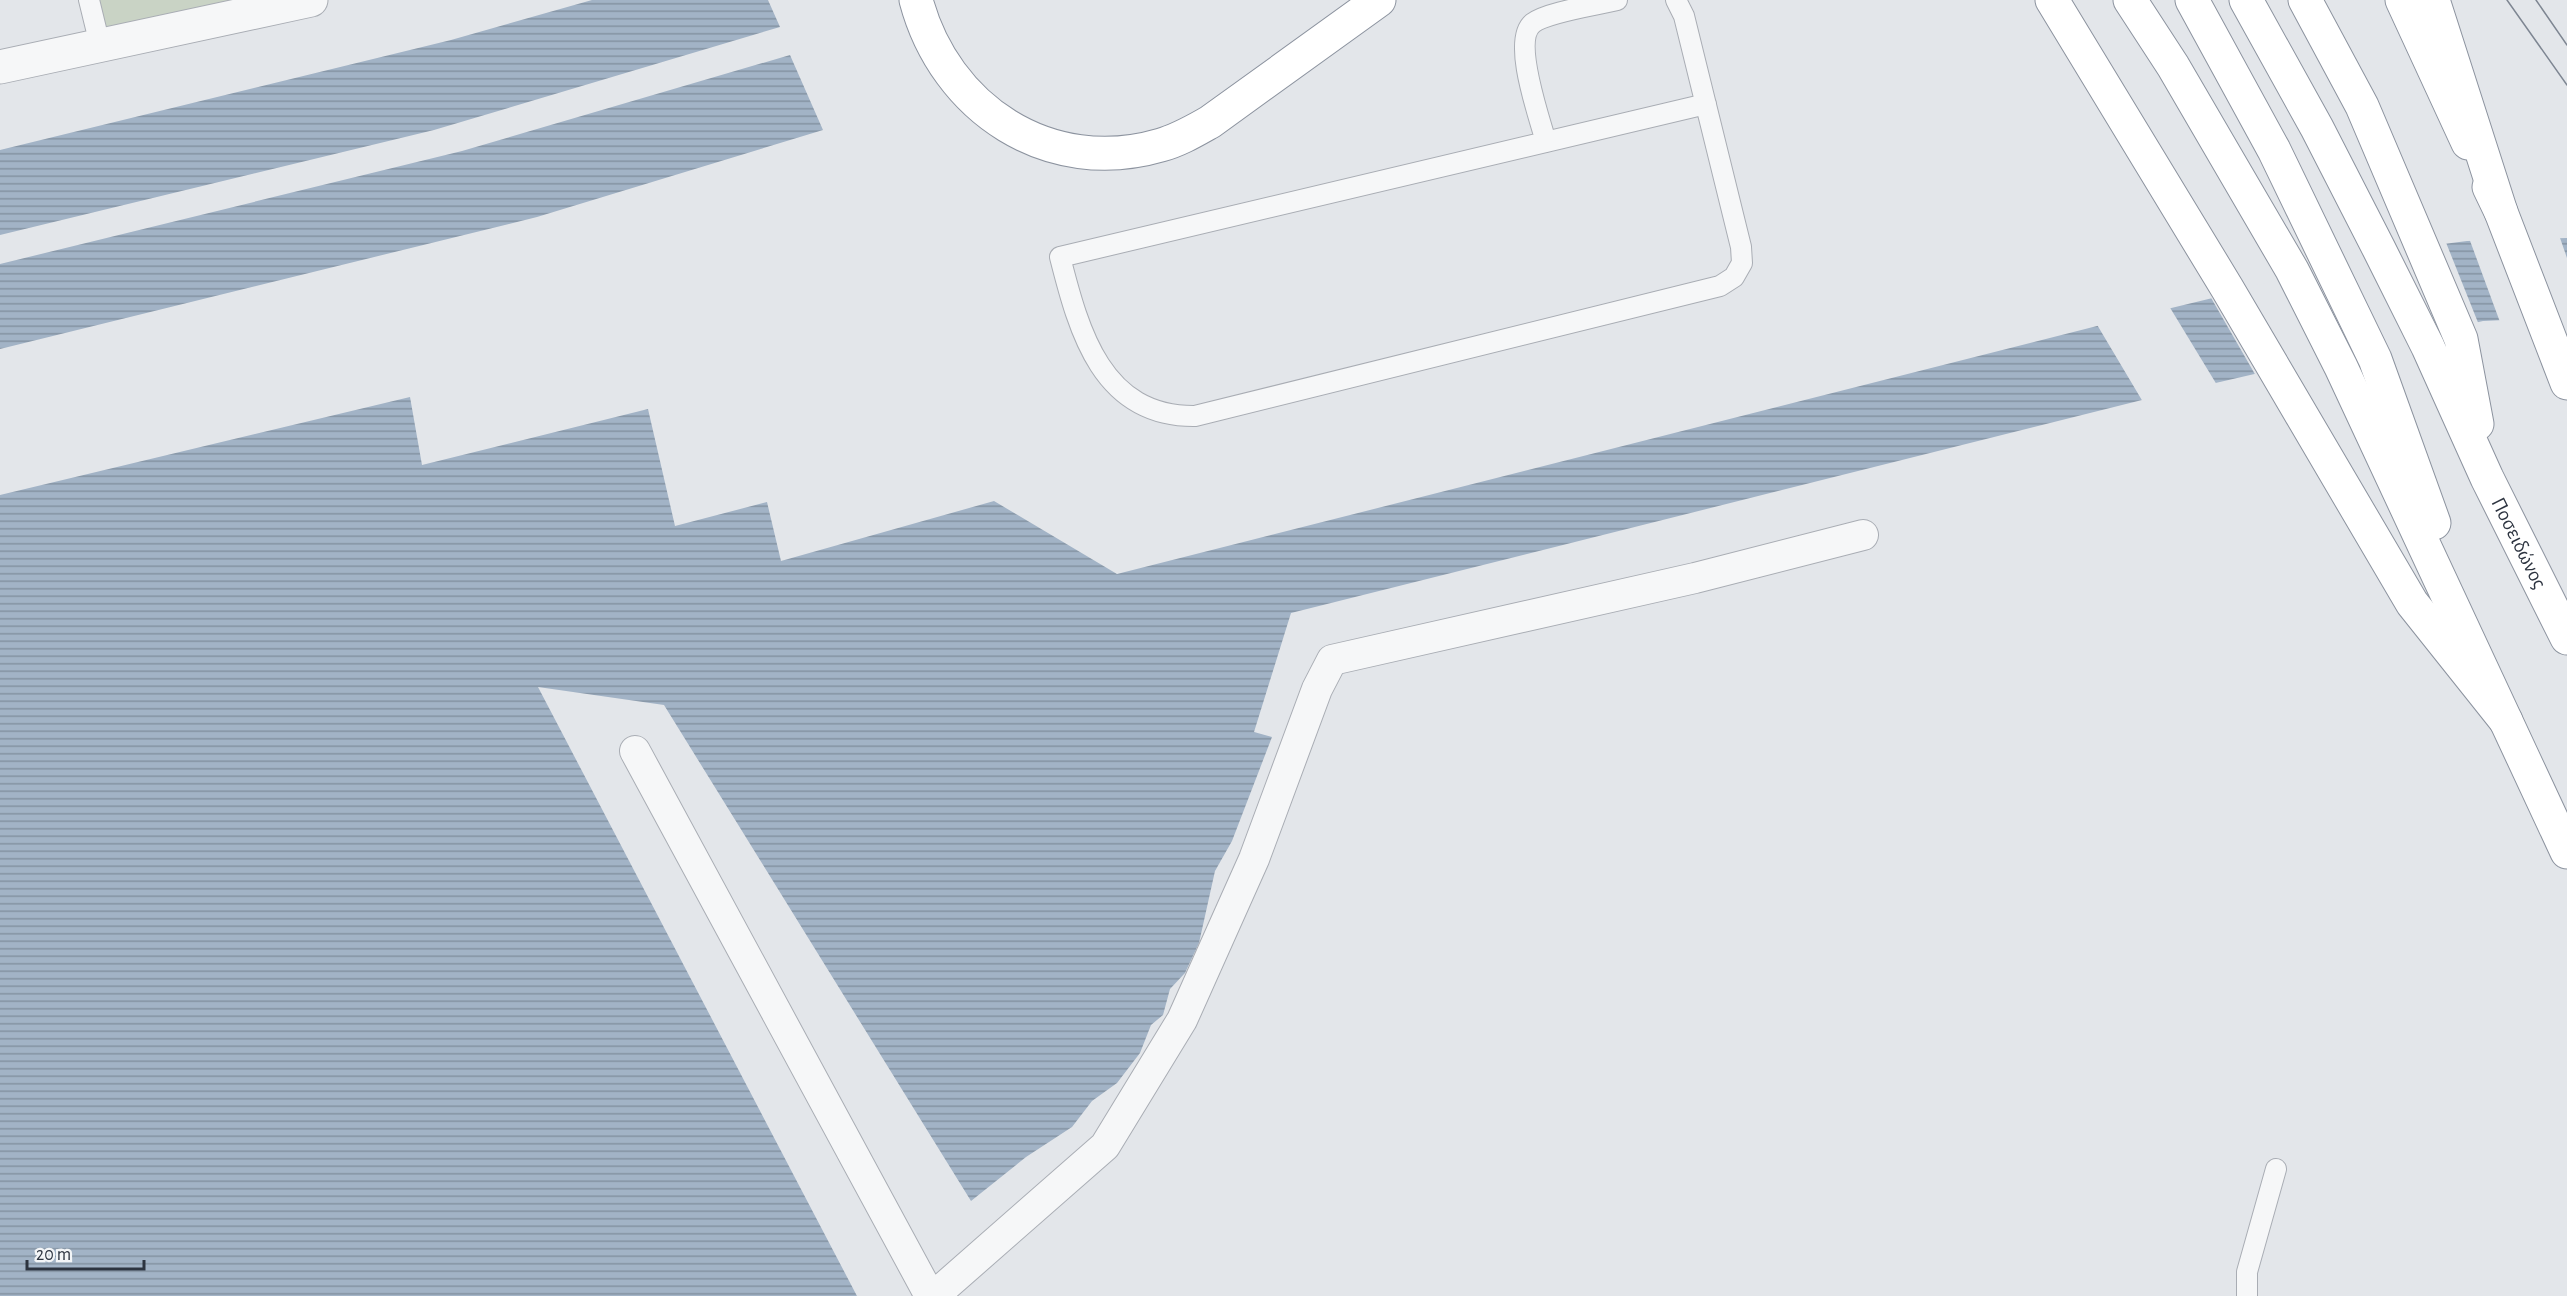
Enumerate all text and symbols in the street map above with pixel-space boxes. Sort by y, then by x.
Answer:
street label: Ποσειδώνος [2488,494,2551,592]
scale bar [27,1233,144,1271]
text: 20 m [36,1246,71,1264]

